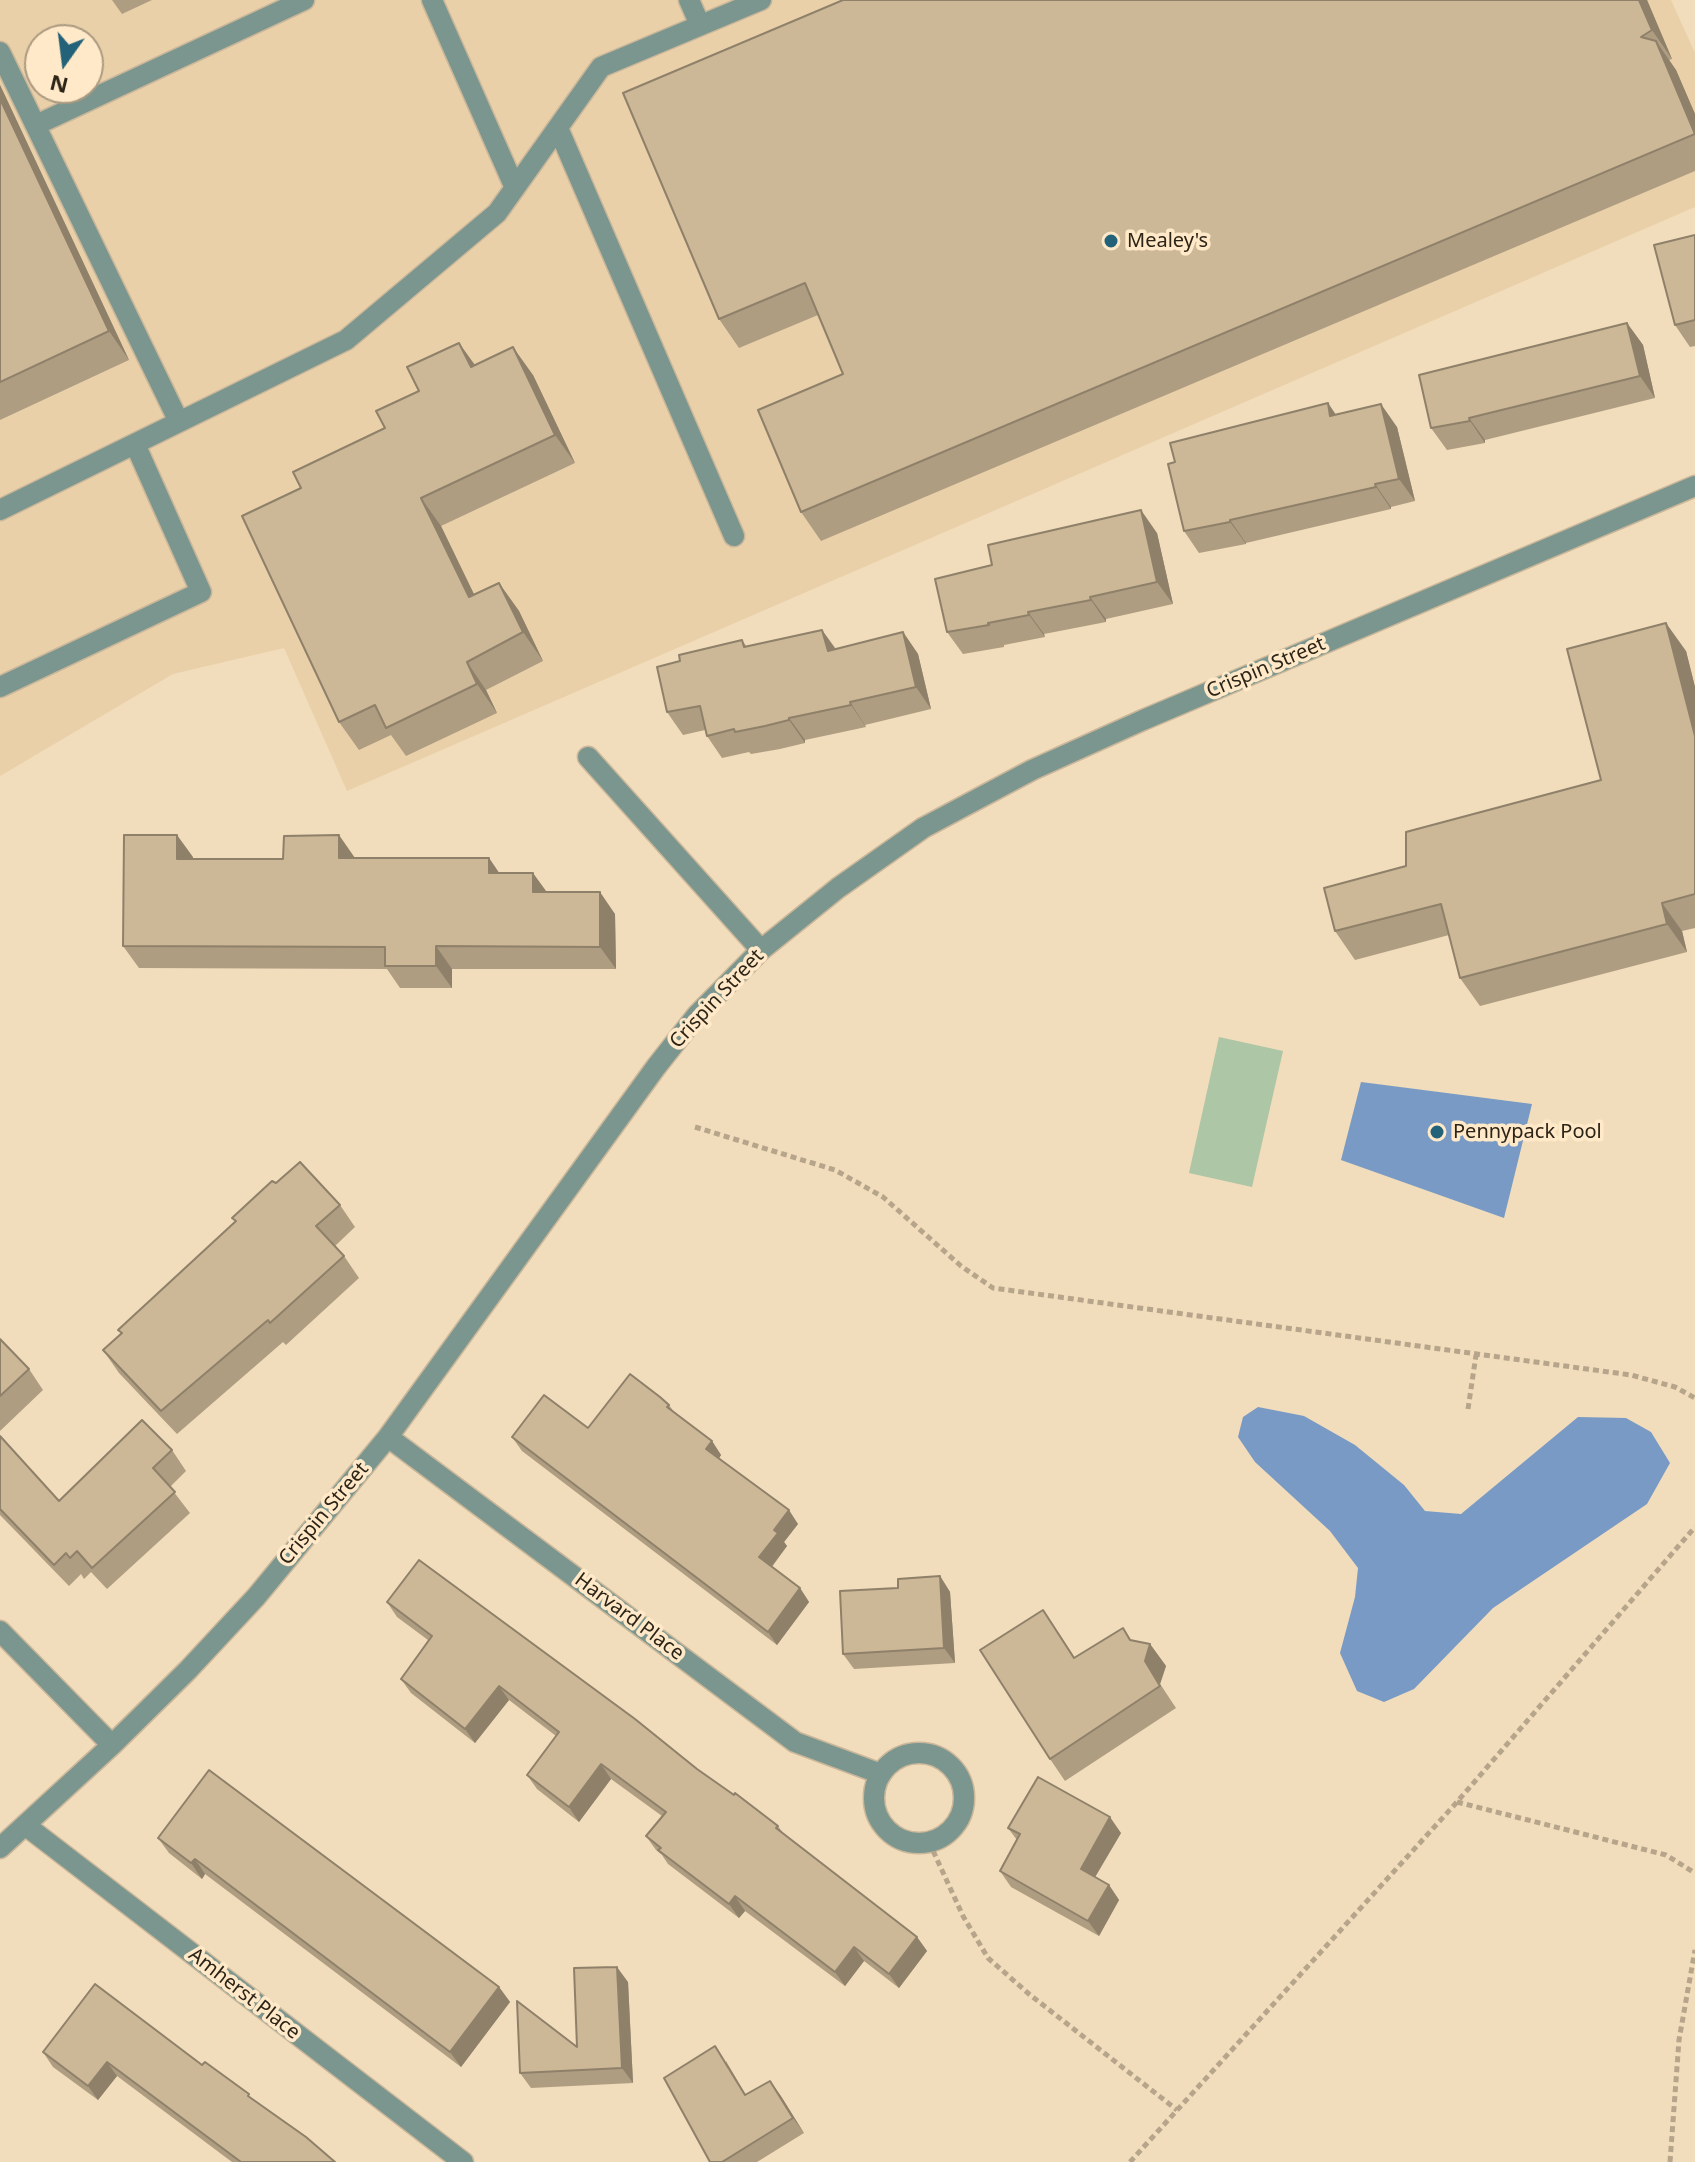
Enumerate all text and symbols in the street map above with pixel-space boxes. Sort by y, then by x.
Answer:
north arrow [24,24,104,104]
text: N [46,69,71,102]
place label: Mealey's [1127,229,1208,253]
marker: Mealey's [1102,232,1120,250]
street label: Crispin Street [1203,632,1329,704]
street label: Crispin Street [665,945,769,1053]
place label: Pennypack Pool [1453,1120,1602,1144]
marker: Pennypack Pool [1428,1123,1446,1141]
street label: Crispin Street [274,1458,374,1570]
street label: Harvard Place [570,1568,688,1666]
street label: Amherst Place [184,1943,304,2045]

